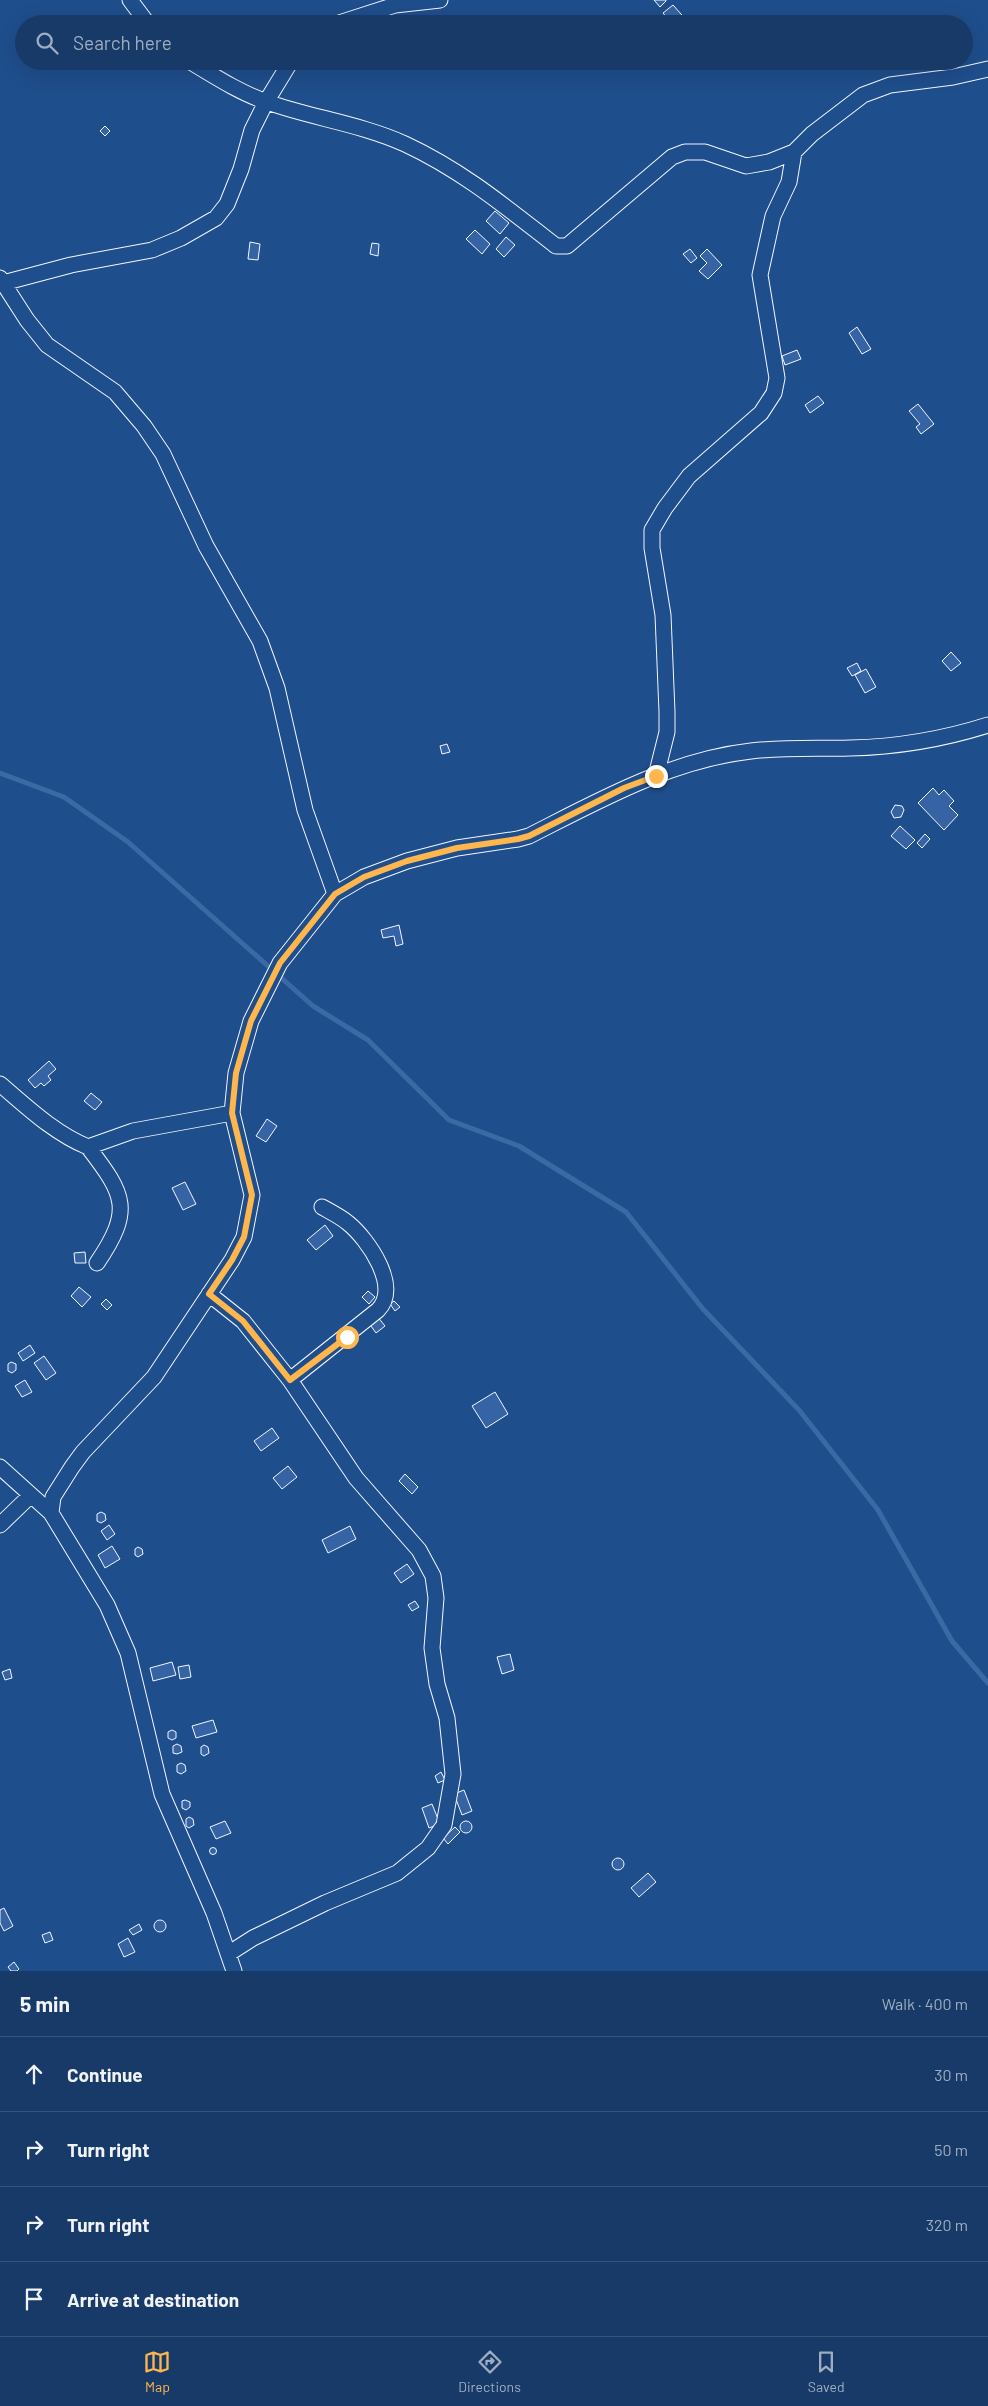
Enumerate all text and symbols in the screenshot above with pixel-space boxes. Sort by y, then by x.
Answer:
search box [15,15,973,70]
icon: search [33,29,61,57]
text: Search here [73,31,172,54]
route end [645,765,668,788]
route start [336,1326,359,1349]
text: 5 min [20,1991,70,2016]
text: Walk · 400 m [882,1994,968,2013]
icon: ahead [20,2060,48,2088]
text: Continue [67,2063,143,2086]
text: 30 m [934,2065,968,2084]
icon: right [20,2135,48,2163]
text: Turn right [67,2138,149,2161]
text: 50 m [934,2140,968,2159]
icon: right [20,2210,48,2238]
text: Turn right [67,2213,149,2236]
text: 320 m [926,2215,968,2234]
icon: arrive [20,2285,48,2313]
text: Arrive at destination [67,2288,239,2311]
tab: Map [143,2348,171,2395]
tab: Directions [458,2348,521,2395]
tab: Saved [808,2348,845,2395]

